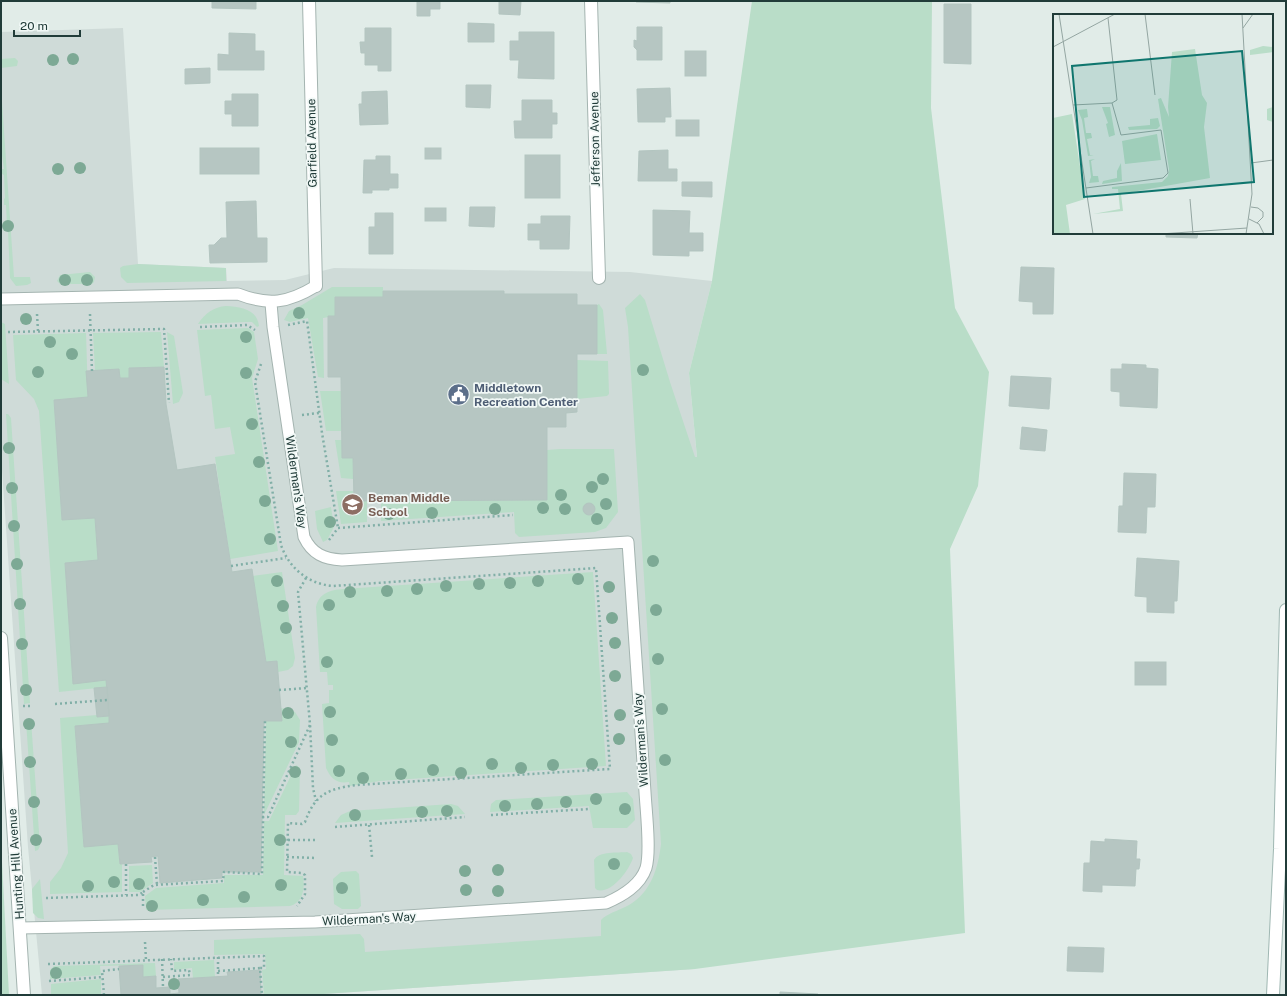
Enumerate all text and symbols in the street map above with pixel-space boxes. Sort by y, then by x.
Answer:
scale bar [14,12,80,38]
inset map [1053,14,1273,234]
text: 20 m [20,19,48,33]
street label: Jefferson Avenue [587,91,603,187]
street label: Garfield Avenue [304,98,320,188]
place label: Middletown Recreation Center [474,381,578,409]
public building icon: Middletown Recreation Center [446,382,472,408]
street label: Wilderman's Way [283,434,310,530]
place label: Beman Middle School [368,491,450,519]
school or university icon: Beman Middle School [340,492,366,518]
street label: Wilderman's Way [631,692,651,788]
street label: Hunting Hill Avenue [5,808,27,920]
street label: Wilderman's Way [322,910,417,928]

